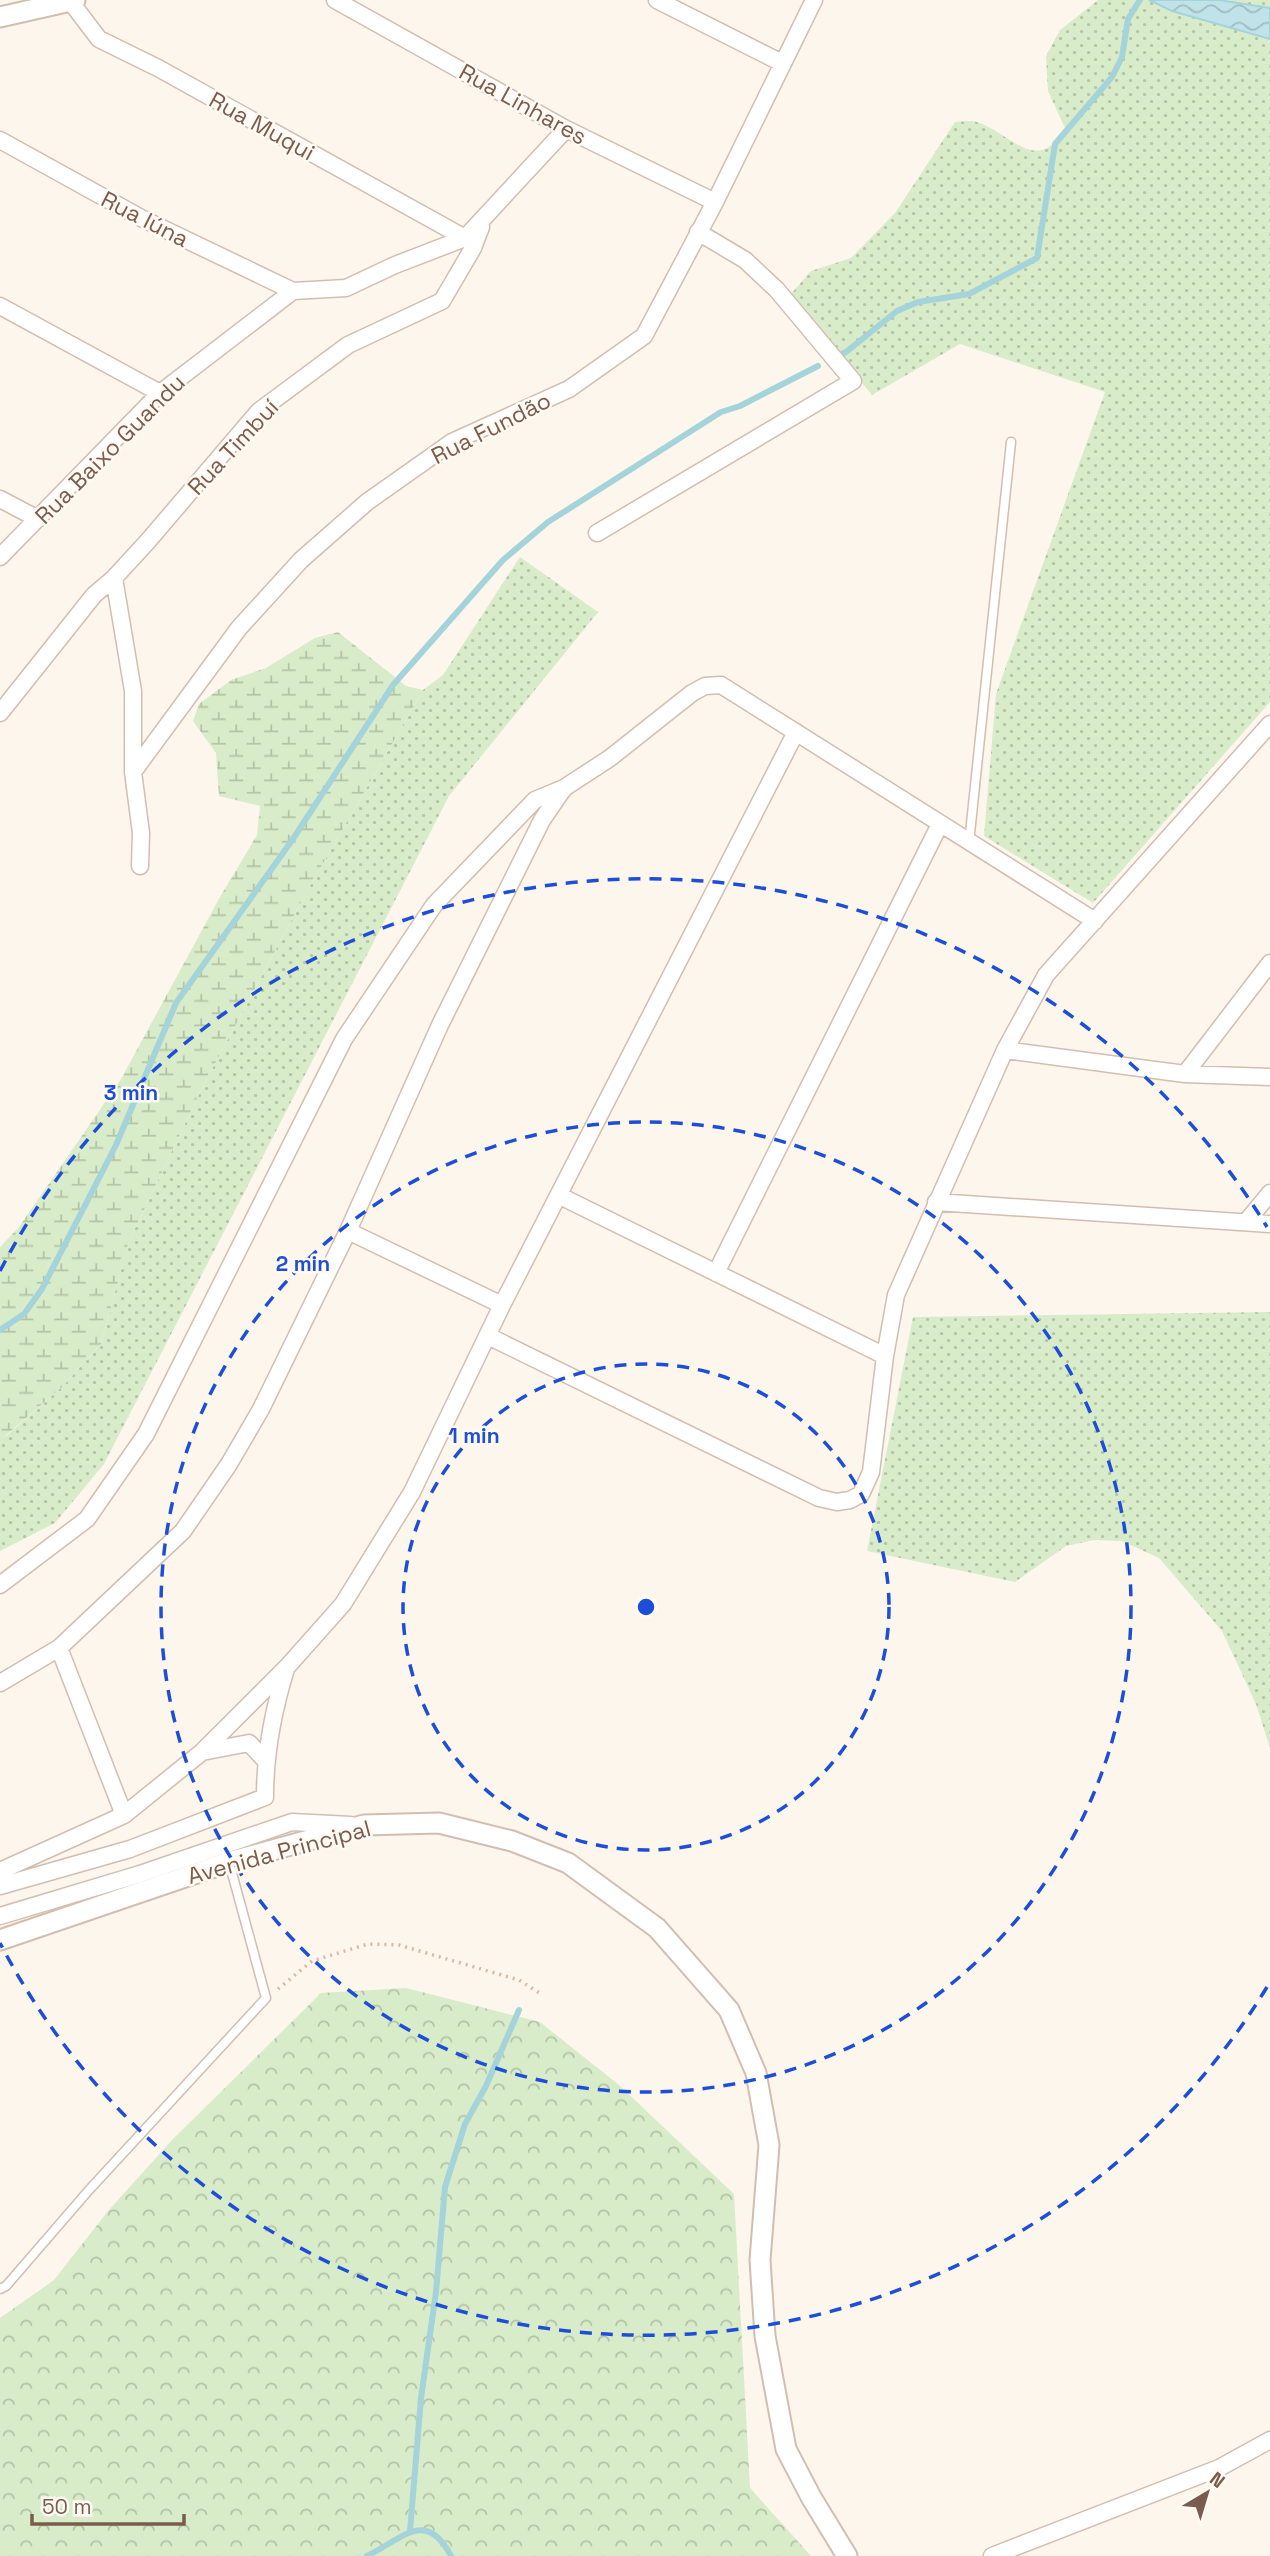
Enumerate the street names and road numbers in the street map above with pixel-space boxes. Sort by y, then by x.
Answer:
street label: Rua Linhares [454,57,592,151]
street label: Rua Muqui [204,85,320,167]
street label: Rua Iúna [96,184,194,254]
street label: Rua Baixo Guandu [29,368,191,530]
street label: Rua Fundão [426,385,556,471]
street label: Rua Timbuí [181,392,285,501]
street label: Avenida Principal [184,1813,374,1891]

